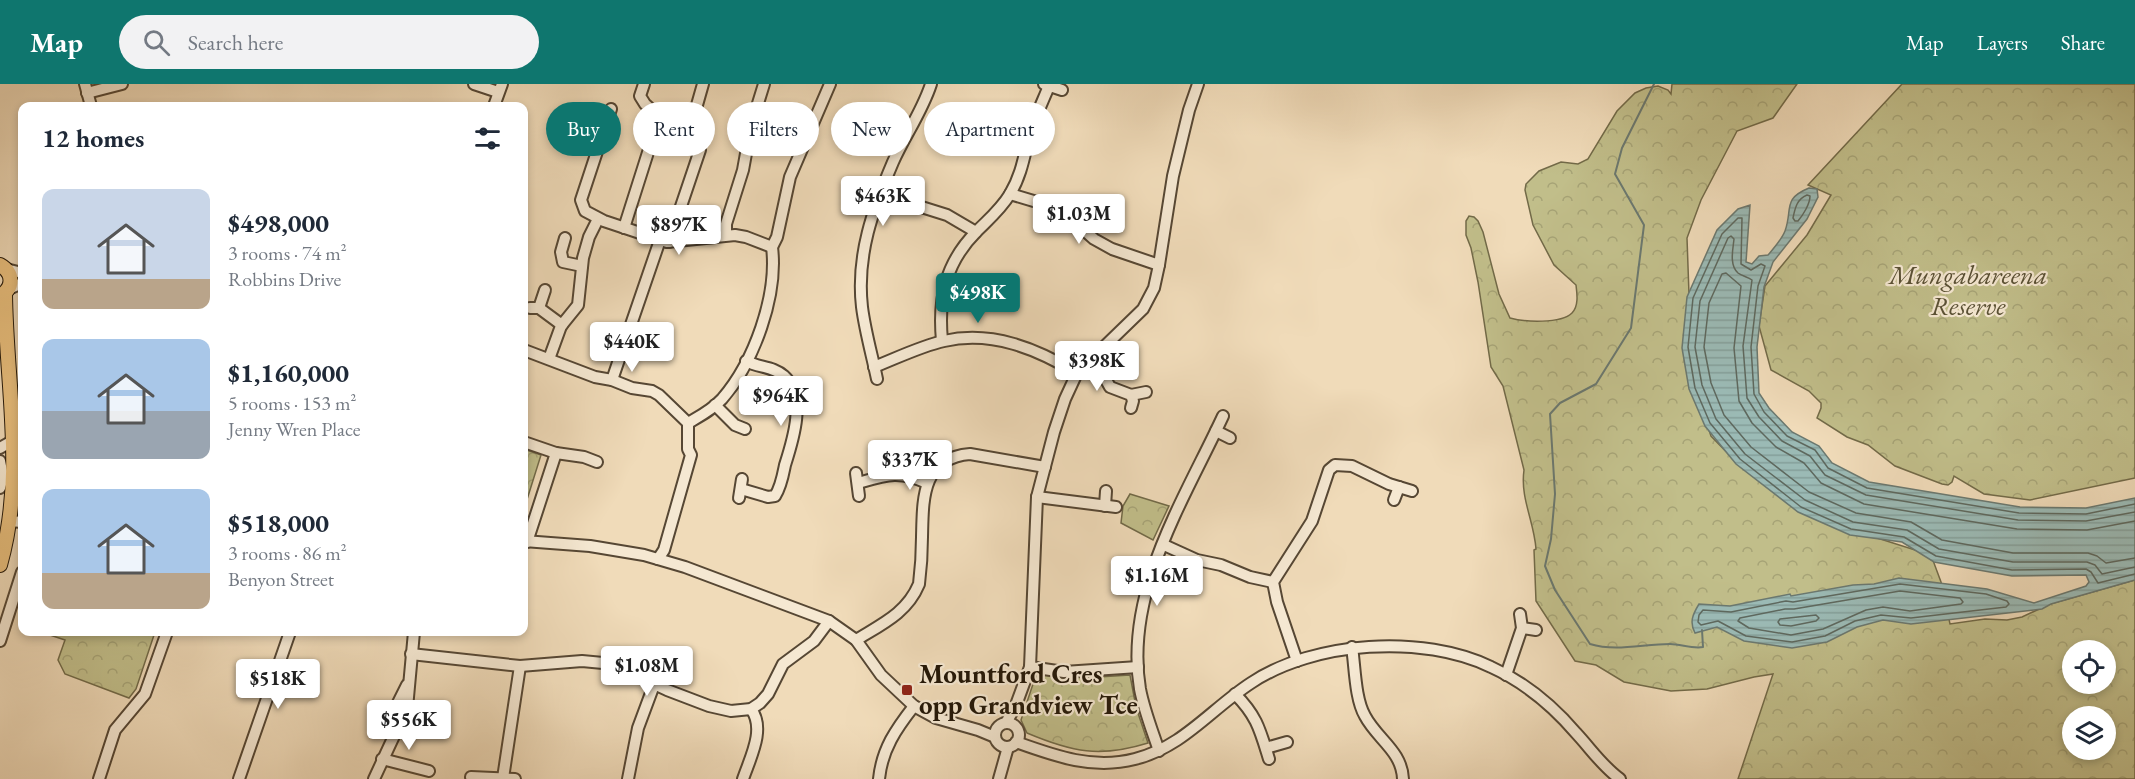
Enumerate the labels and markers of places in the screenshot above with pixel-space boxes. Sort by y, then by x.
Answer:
pin: $463K [841,176,925,227]
pin: $1.03M [1030,194,1128,245]
pin: $897K [637,205,721,256]
pin: $498K [936,273,1020,324]
pin: $440K [590,322,674,373]
pin: $398K [1055,341,1139,392]
pin: $964K [739,376,823,427]
pin: $337K [868,440,952,491]
pin: $1.16M [1108,556,1206,607]
pin: $1.08M [598,646,696,697]
place label: Mountford Cres opp Grandview Tce [919,656,1138,722]
pin: $518K [236,659,320,710]
marker: Mountford Cres opp Grandview Tce [900,683,914,697]
pin: $556K [367,700,451,751]

